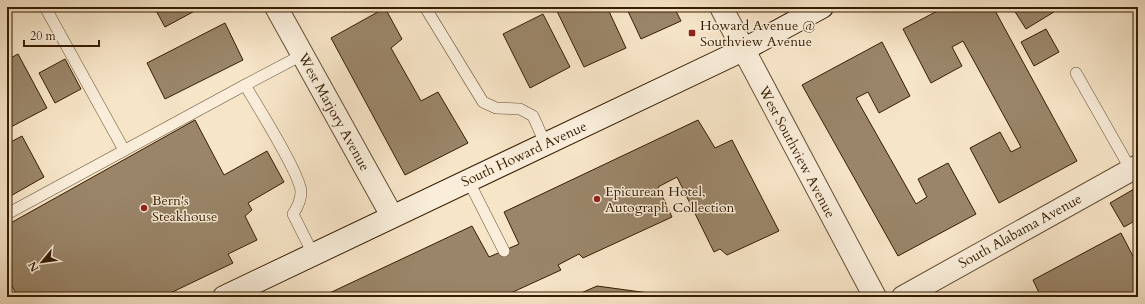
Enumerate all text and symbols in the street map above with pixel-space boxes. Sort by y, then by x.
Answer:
place label: Howard Avenue @ Southview Avenue [700,16,816,51]
scale bar [24,22,99,48]
text: 20 m [30,28,57,44]
marker: Howard Avenue @ Southview Avenue [687,28,697,38]
street label: West Marjory Avenue [293,49,374,174]
street label: West Southview Avenue [754,82,840,221]
street label: South Howard Avenue [458,117,590,191]
place label: Epicurean Hotel, Autograph Collection [605,182,735,217]
street label: South Alabama Avenue [955,189,1085,273]
place label: Bern's Steakhouse [152,191,217,226]
marker: Epicurean Hotel, Autograph Collection [592,194,602,204]
marker: Bern's Steakhouse [139,203,149,213]
north arrow [22,242,62,282]
text: N [25,258,43,274]

